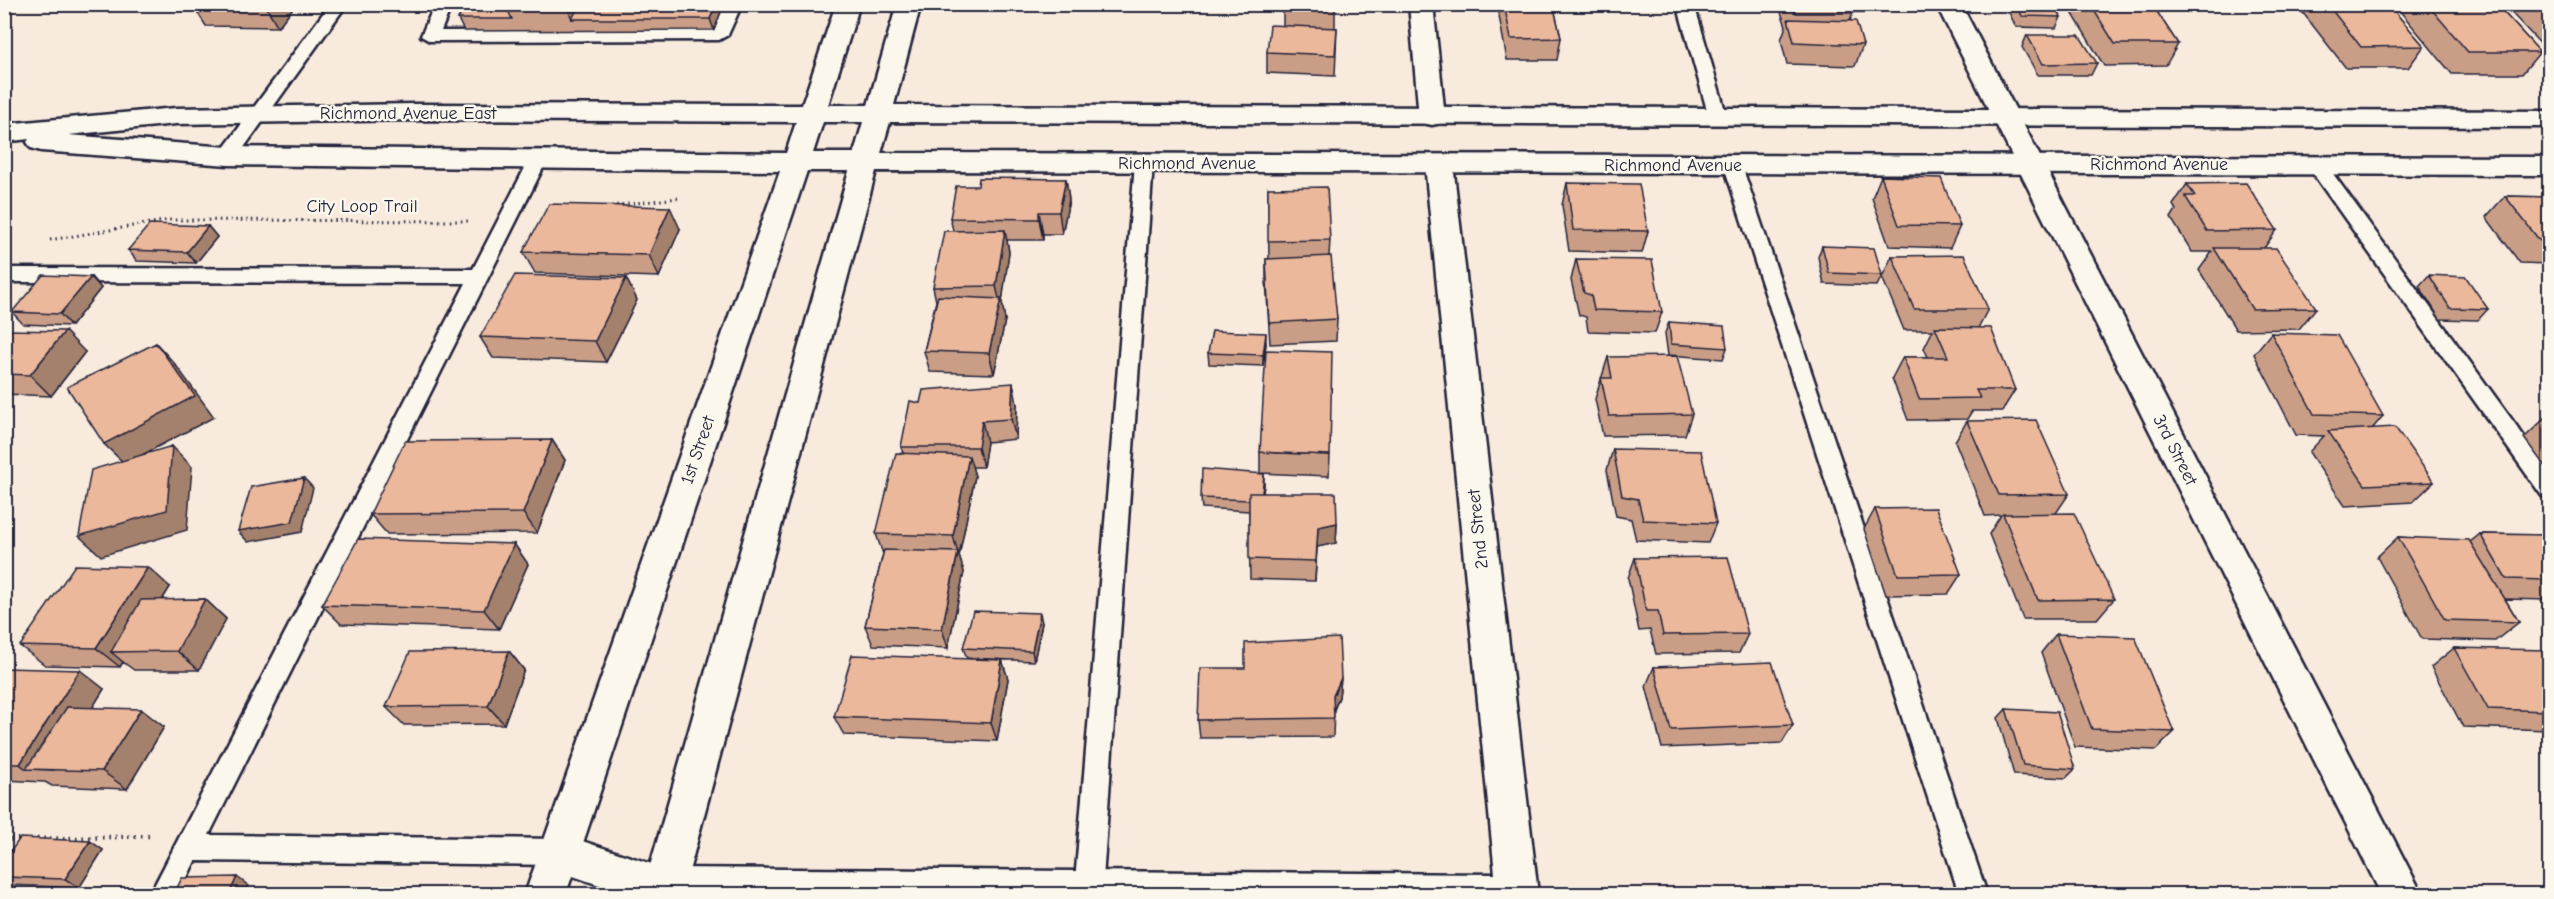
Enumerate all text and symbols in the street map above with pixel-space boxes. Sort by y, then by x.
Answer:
street label: Richmond Avenue East [320,103,497,124]
street label: Richmond Avenue [1118,153,1256,174]
street label: Richmond Avenue [2090,154,2228,175]
street label: Richmond Avenue [1604,155,1742,176]
street label: City Loop Trail [306,196,418,217]
street label: 3rd Street [2148,411,2202,490]
street label: 1st Street [677,412,720,487]
street label: 2nd Street [1463,487,1493,570]

